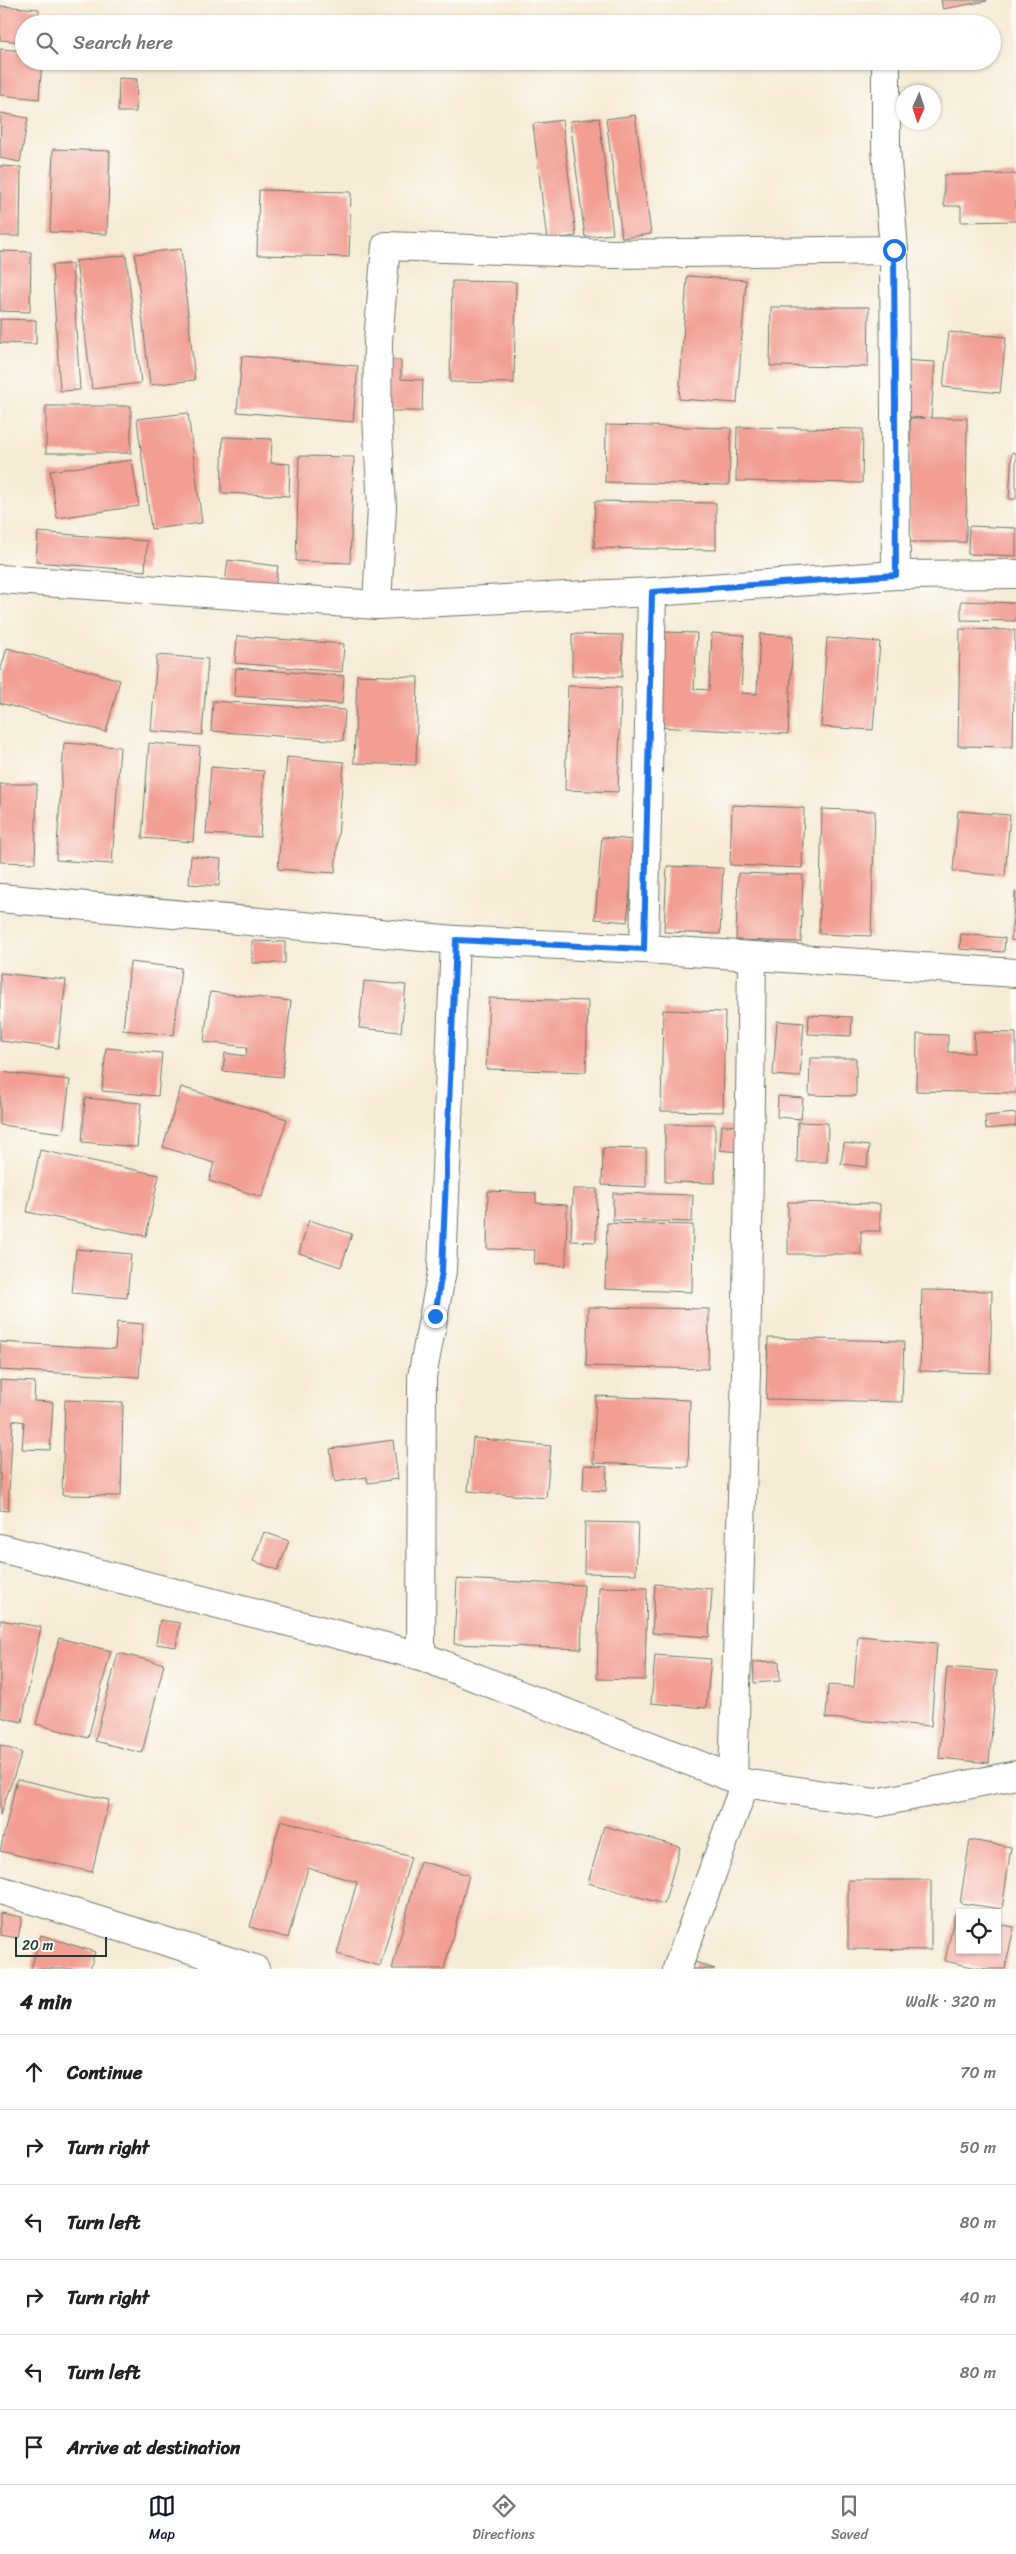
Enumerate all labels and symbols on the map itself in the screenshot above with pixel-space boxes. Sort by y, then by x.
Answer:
north arrow [896,85,941,130]
route start [883,239,906,262]
route end [424,1305,447,1328]
scale bar [15,1934,108,1957]

